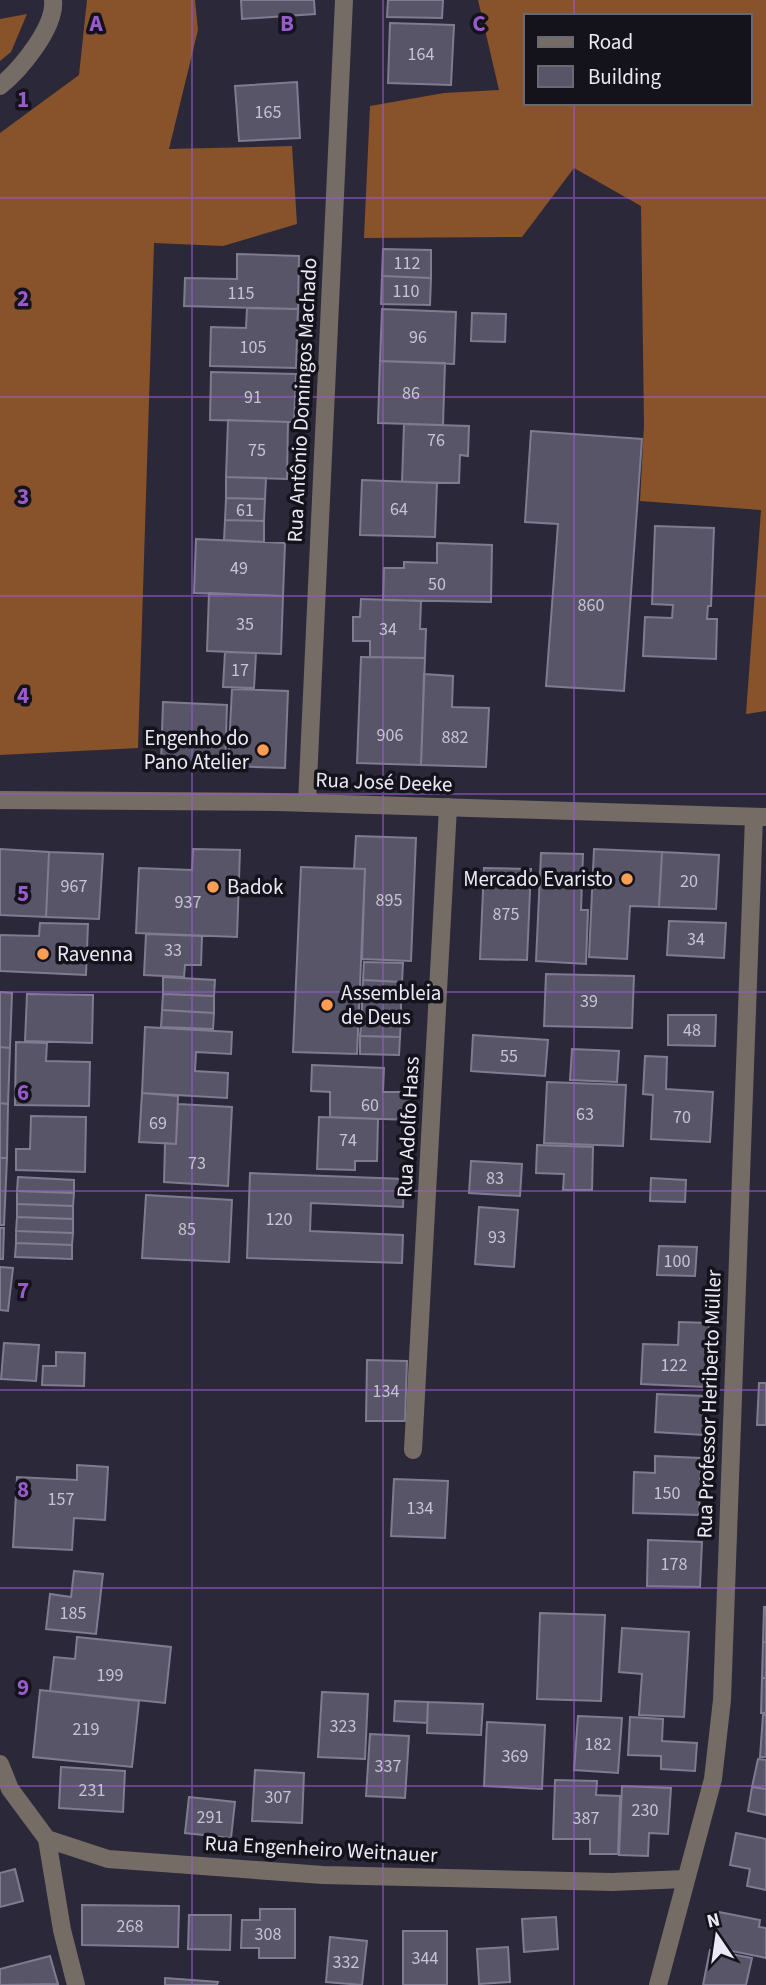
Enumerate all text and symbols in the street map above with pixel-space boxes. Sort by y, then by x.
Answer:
text: A [88,7,103,40]
text: B [280,7,294,40]
text: C [472,7,486,40]
legend [524,14,752,105]
text: Road [588,27,633,57]
house number: 164 [408,42,434,67]
text: Building [588,62,662,92]
text: 1 [17,83,29,116]
house number: 165 [255,100,281,125]
house number: 112 [394,251,420,276]
street label: Rua Antônio Domingos Machado [280,257,324,543]
house number: 110 [393,279,419,304]
house number: 115 [228,281,254,306]
text: 2 [17,282,29,315]
house number: 96 [409,325,427,350]
house number: 105 [240,335,266,360]
house number: 86 [402,381,420,406]
house number: 91 [244,385,262,410]
house number: 76 [427,428,445,453]
house number: 75 [248,438,266,463]
text: 3 [17,480,29,513]
house number: 64 [390,497,408,522]
house number: 61 [236,498,254,523]
house number: 49 [230,556,248,581]
house number: 50 [428,572,446,597]
house number: 860 [578,593,604,618]
house number: 35 [236,612,254,637]
house number: 34 [379,617,397,642]
house number: 17 [231,658,249,683]
text: 4 [17,679,29,712]
place label: Engenho do Pano Atelier [144,723,250,777]
house number: 906 [377,723,403,748]
house number: 882 [442,725,468,750]
marker: Engenho do Pano Atelier [255,742,271,758]
street label: Rua José Deeke [315,765,453,799]
place label: Mercado Evaristo [463,864,613,894]
house number: 20 [680,869,698,894]
marker: Mercado Evaristo [619,871,635,887]
place label: Badok [227,872,284,902]
house number: 967 [61,874,87,899]
text: 5 [17,877,29,910]
marker: Badok [205,879,221,895]
house number: 895 [376,888,402,913]
house number: 937 [175,890,201,915]
house number: 875 [493,902,519,927]
house number: 34 [687,927,705,952]
house number: 33 [164,938,182,963]
place label: Ravenna [57,939,133,969]
marker: Ravenna [35,946,51,962]
place label: Assembleia de Deus [341,978,441,1032]
house number: 39 [580,989,598,1014]
marker: Assembleia de Deus [319,997,335,1013]
house number: 48 [683,1018,701,1043]
house number: 55 [500,1044,518,1069]
street label: Rua Adolfo Hass [389,1055,427,1198]
text: 6 [17,1076,29,1109]
house number: 60 [361,1093,379,1118]
house number: 63 [576,1102,594,1127]
house number: 70 [673,1105,691,1130]
house number: 69 [149,1111,167,1136]
house number: 74 [339,1128,357,1153]
house number: 73 [188,1151,206,1176]
house number: 83 [486,1166,504,1191]
house number: 120 [266,1207,292,1232]
house number: 85 [178,1217,196,1242]
house number: 93 [488,1225,506,1250]
house number: 100 [664,1249,690,1274]
street label: Rua Professor Heriberto Müller [689,1269,729,1539]
text: 7 [17,1274,29,1307]
house number: 122 [661,1353,687,1378]
house number: 134 [373,1379,399,1404]
text: 8 [17,1473,29,1506]
house number: 150 [654,1481,680,1506]
house number: 157 [48,1487,74,1512]
house number: 134 [407,1496,433,1521]
house number: 178 [661,1552,687,1577]
house number: 185 [60,1601,86,1626]
house number: 199 [97,1663,123,1688]
text: 9 [17,1671,29,1704]
house number: 323 [330,1714,356,1739]
house number: 219 [73,1717,99,1742]
house number: 182 [585,1732,611,1757]
house number: 369 [502,1744,528,1769]
house number: 337 [375,1754,401,1779]
house number: 231 [79,1778,105,1803]
house number: 307 [265,1785,291,1810]
house number: 230 [632,1798,658,1823]
house number: 291 [197,1805,223,1830]
house number: 387 [573,1806,599,1831]
street label: Rua Engenheiro Weitnauer [204,1828,439,1870]
north arrow [682,1901,752,1971]
text: N [704,1906,723,1935]
house number: 268 [117,1914,143,1939]
house number: 308 [255,1922,281,1947]
house number: 344 [412,1946,438,1971]
house number: 332 [333,1950,359,1975]

